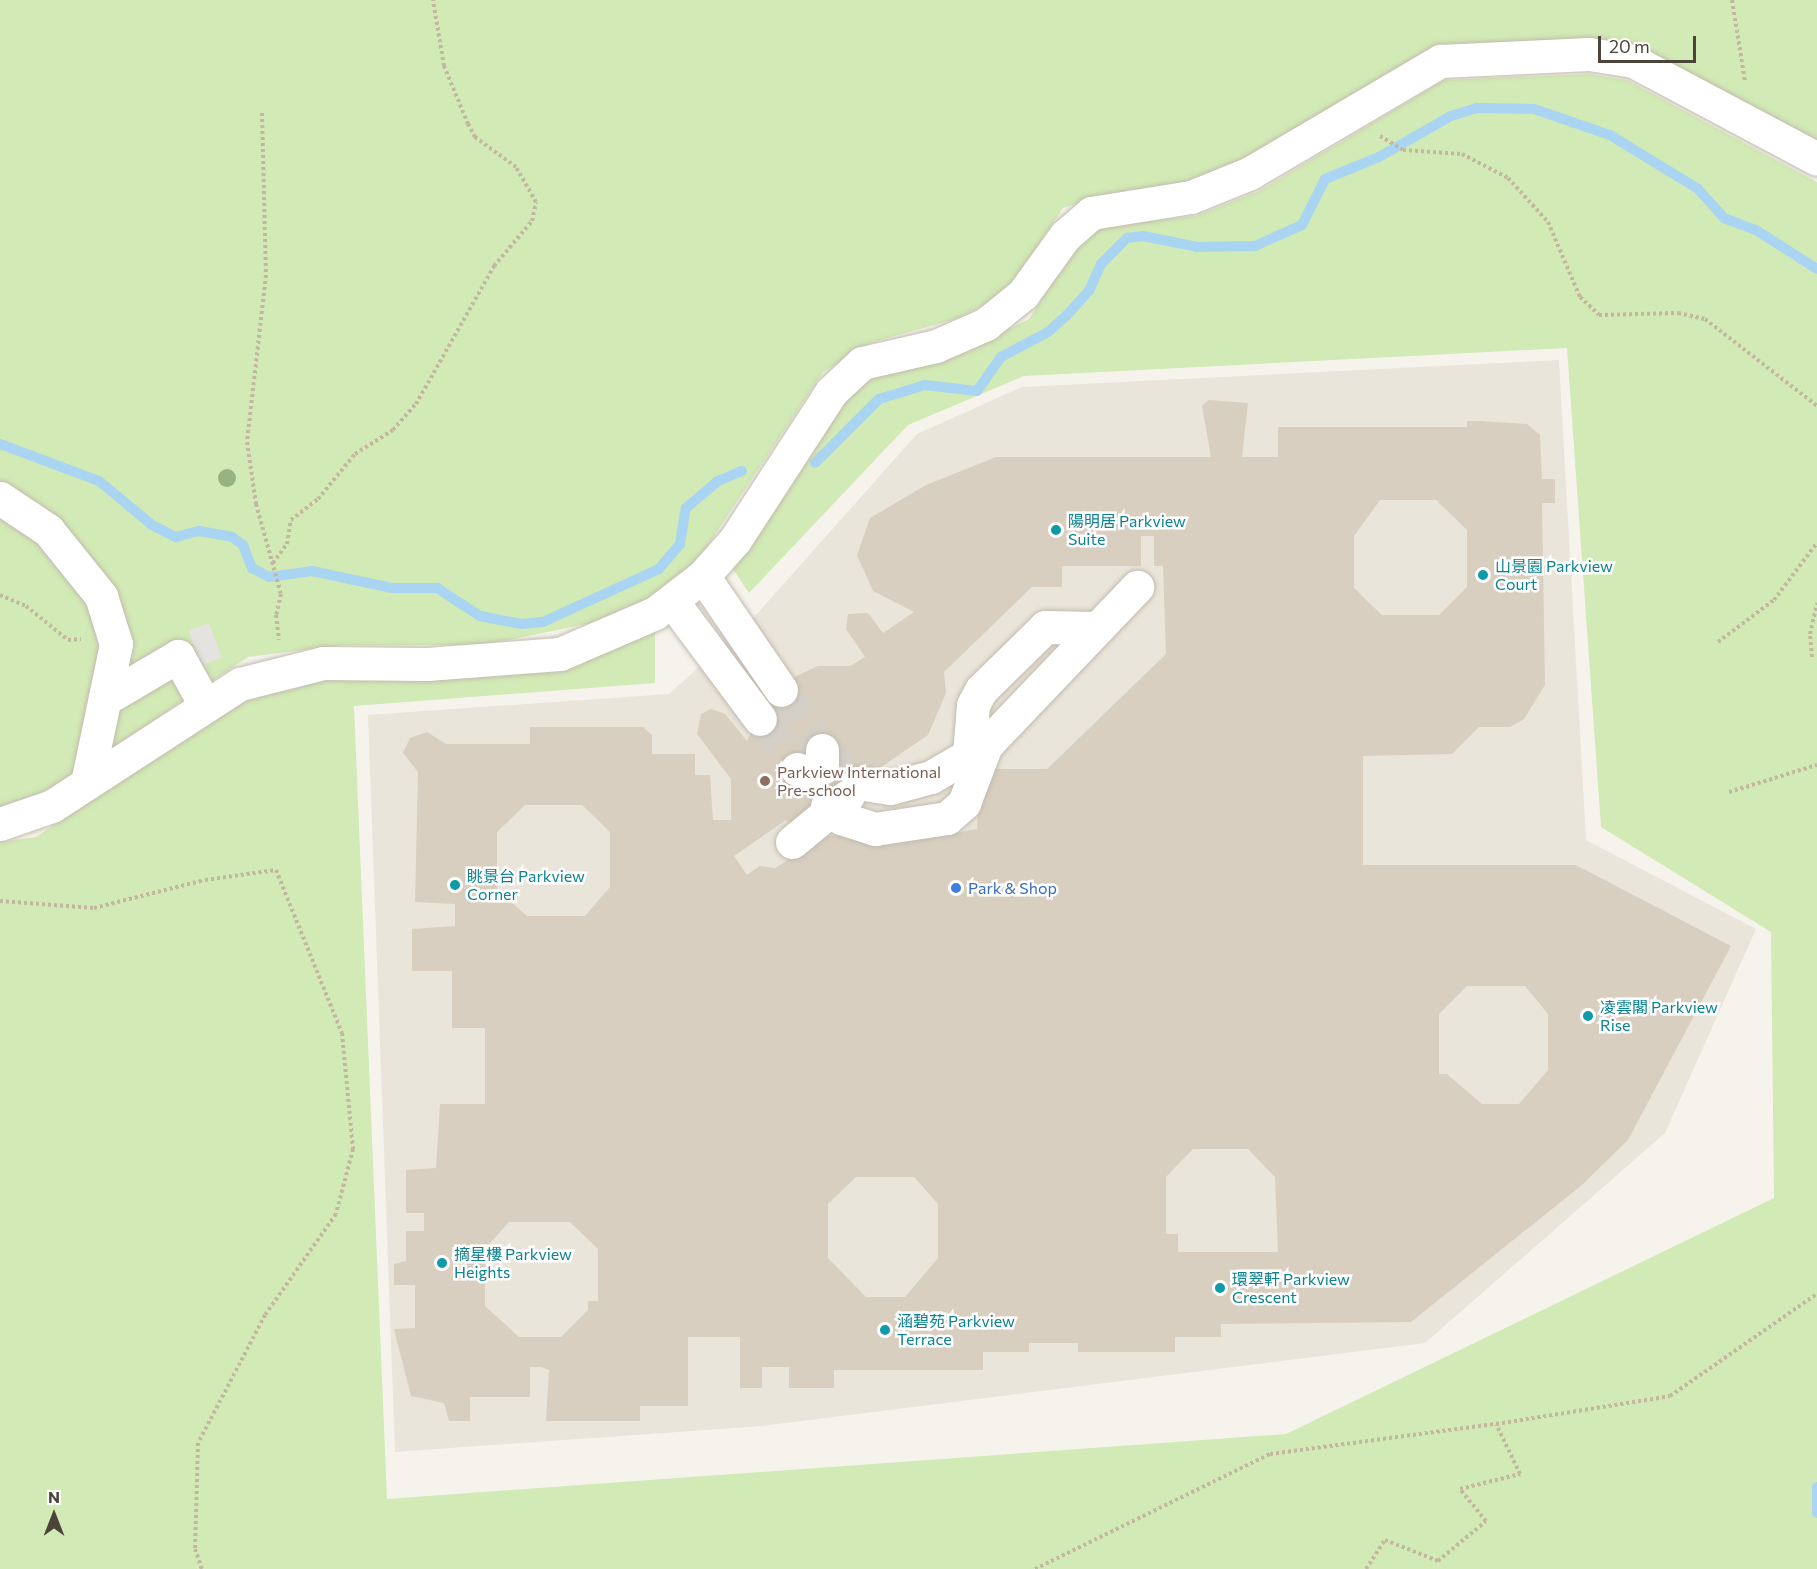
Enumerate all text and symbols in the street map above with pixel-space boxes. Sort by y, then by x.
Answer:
scale bar [1601,24,1698,62]
text: 20 m [1609,35,1650,57]
place label: 陽明居 Parkview Suite [1068,511,1186,549]
marker: 陽明居 Parkview Suite [1049,523,1063,537]
place label: 山景園 Parkview Court [1495,556,1613,594]
marker: 山景園 Parkview Court [1476,568,1490,582]
place label: Parkview International Pre-school [777,762,941,800]
marker: Parkview International Pre-school [758,774,772,788]
place label: 眺景台 Parkview Corner [467,866,585,904]
marker: 眺景台 Parkview Corner [448,878,462,892]
place label: Park & Shop [968,878,1057,898]
marker: Park & Shop [949,881,963,895]
place label: 凌雲閣 Parkview Rise [1600,997,1718,1035]
marker: 凌雲閣 Parkview Rise [1581,1009,1595,1023]
place label: 摘星樓 Parkview Heights [454,1244,572,1282]
marker: 摘星樓 Parkview Heights [435,1256,449,1270]
place label: 環翠軒 Parkview Crescent [1232,1269,1350,1307]
marker: 環翠軒 Parkview Crescent [1213,1281,1227,1295]
place label: 涵碧苑 Parkview Terrace [897,1311,1015,1349]
marker: 涵碧苑 Parkview Terrace [878,1323,892,1337]
north arrow [24,1485,84,1545]
text: N [48,1487,60,1506]

